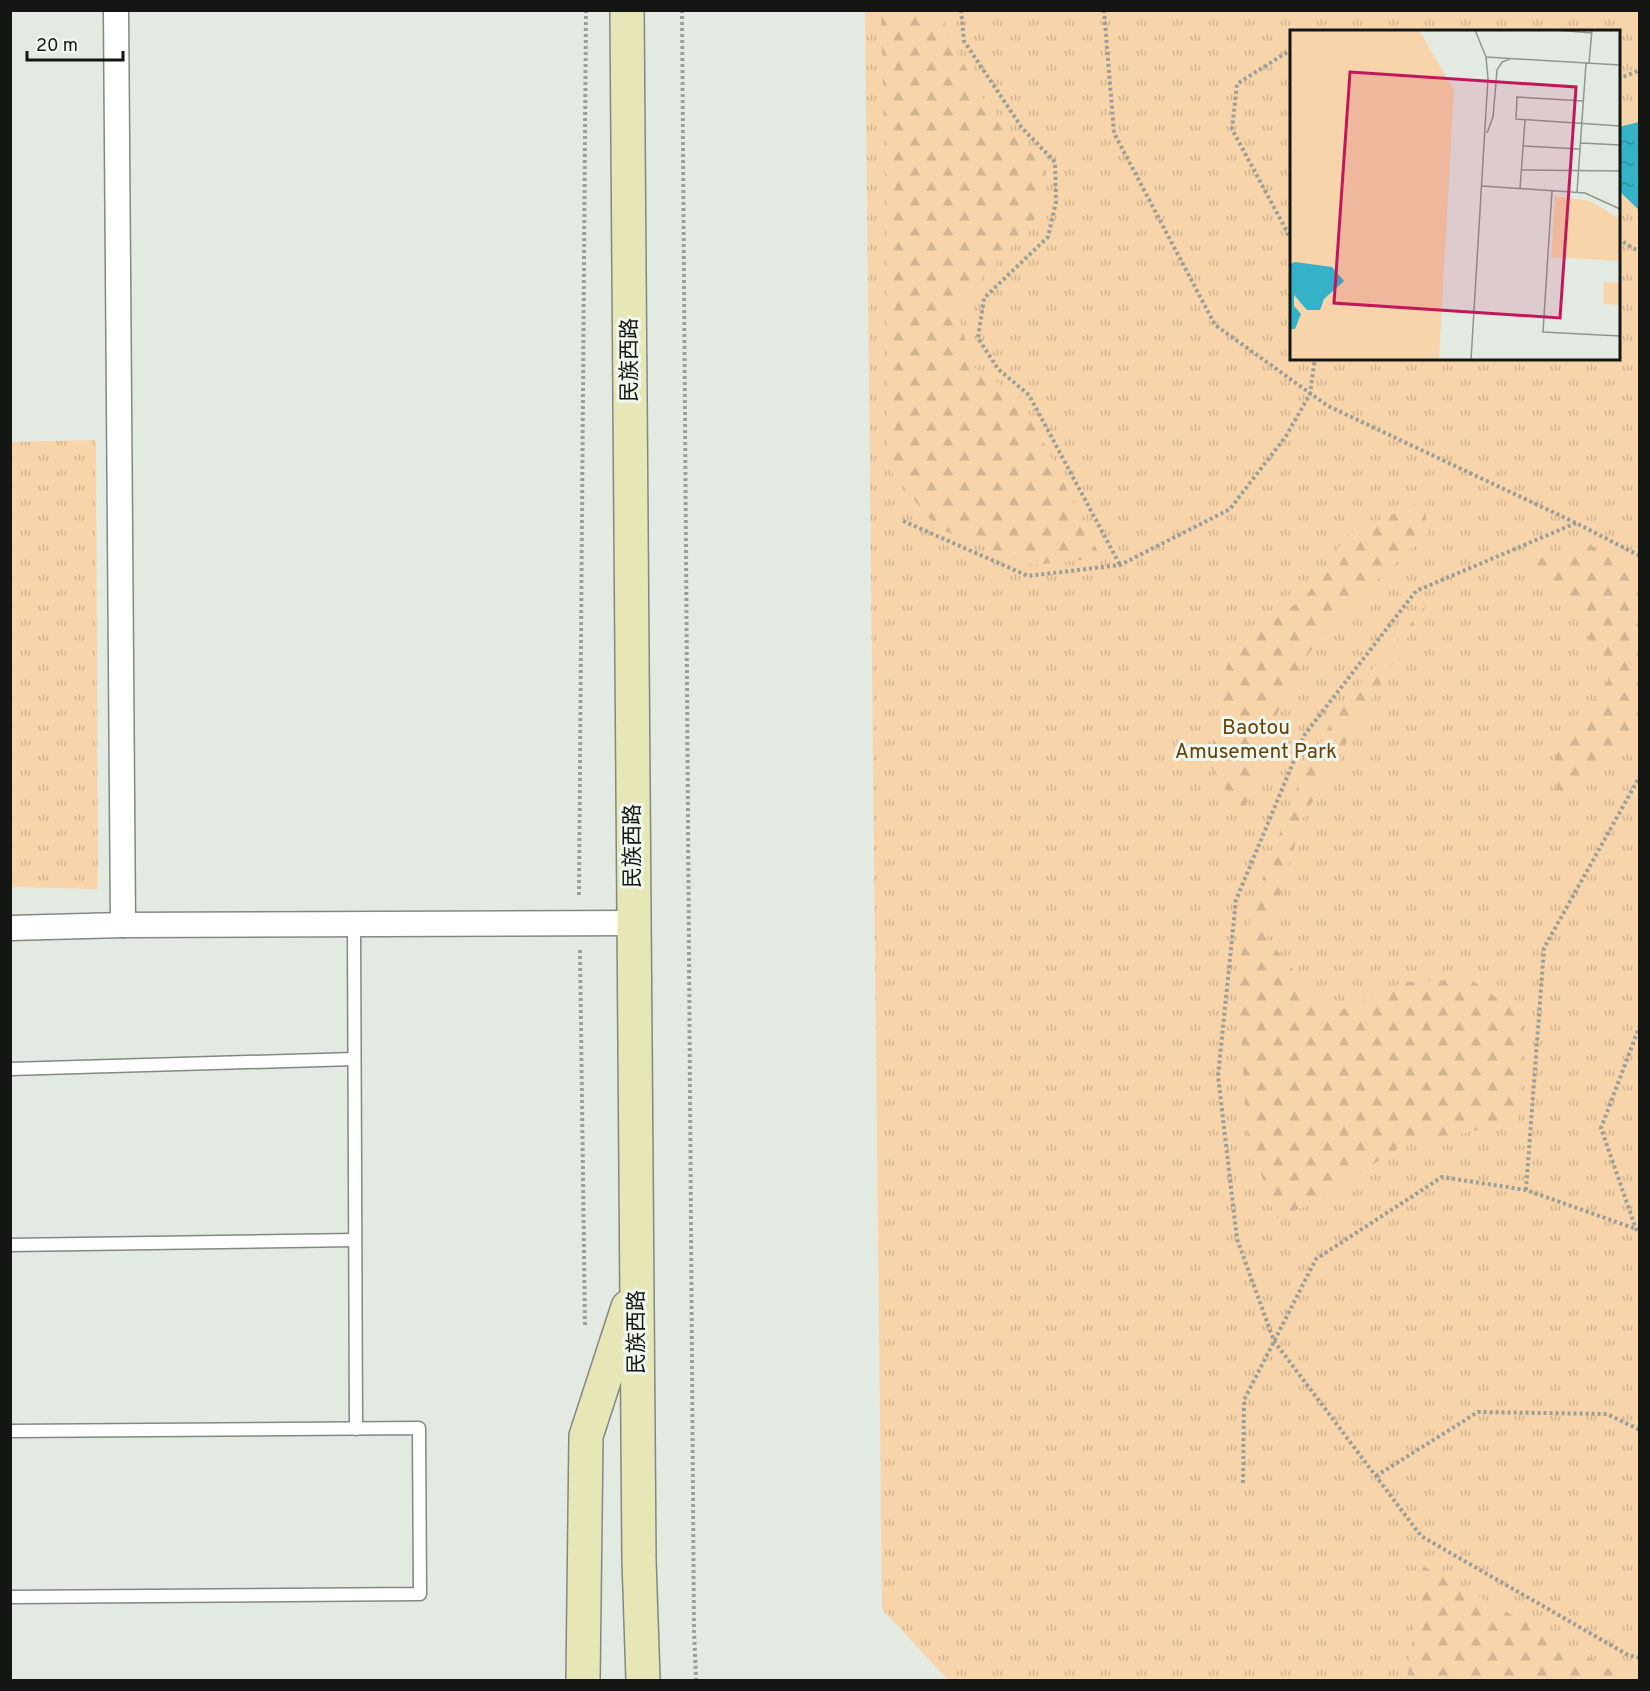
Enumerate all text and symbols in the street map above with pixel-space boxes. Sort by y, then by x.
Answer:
scale bar [27,24,123,62]
inset map [1290,30,1620,360]
text: 20 m [36,35,78,58]
street label: 民族西路 [617,318,644,402]
park label: Baotou Amusement Park [1175,715,1337,766]
street label: 民族西路 [620,804,647,888]
street label: 民族西路 [624,1290,651,1374]

